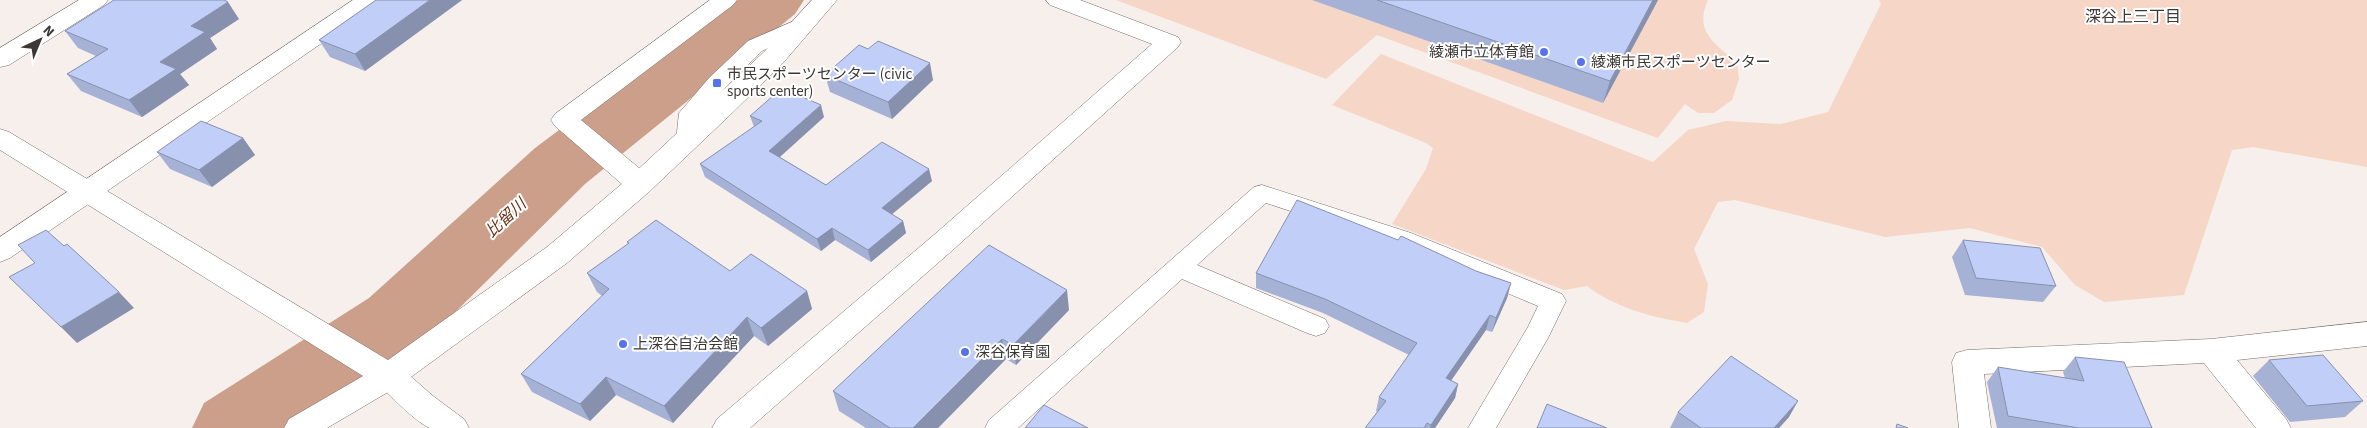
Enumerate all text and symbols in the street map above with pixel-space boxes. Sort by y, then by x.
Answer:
district label: 深谷上三丁目 [2085,6,2181,28]
north arrow [15,15,65,65]
text: N [38,21,59,42]
place label: 綾瀬市立体育館 [1429,42,1534,63]
marker: 綾瀬市立体育館 [1538,46,1550,58]
place label: 綾瀬市民スポーツセンター [1591,52,1771,73]
marker: 綾瀬市民スポーツセンター [1575,56,1587,68]
place label: 市民スポーツセンター (civic sports center) [727,64,912,102]
marker: 市民スポーツセンター (civic sports center) [711,77,723,89]
water label: 比留川 [481,192,533,242]
place label: 上深谷自治会館 [633,334,738,355]
marker: 上深谷自治会館 [617,338,629,350]
place label: 深谷保育園 [975,342,1050,363]
marker: 深谷保育園 [959,346,971,358]

